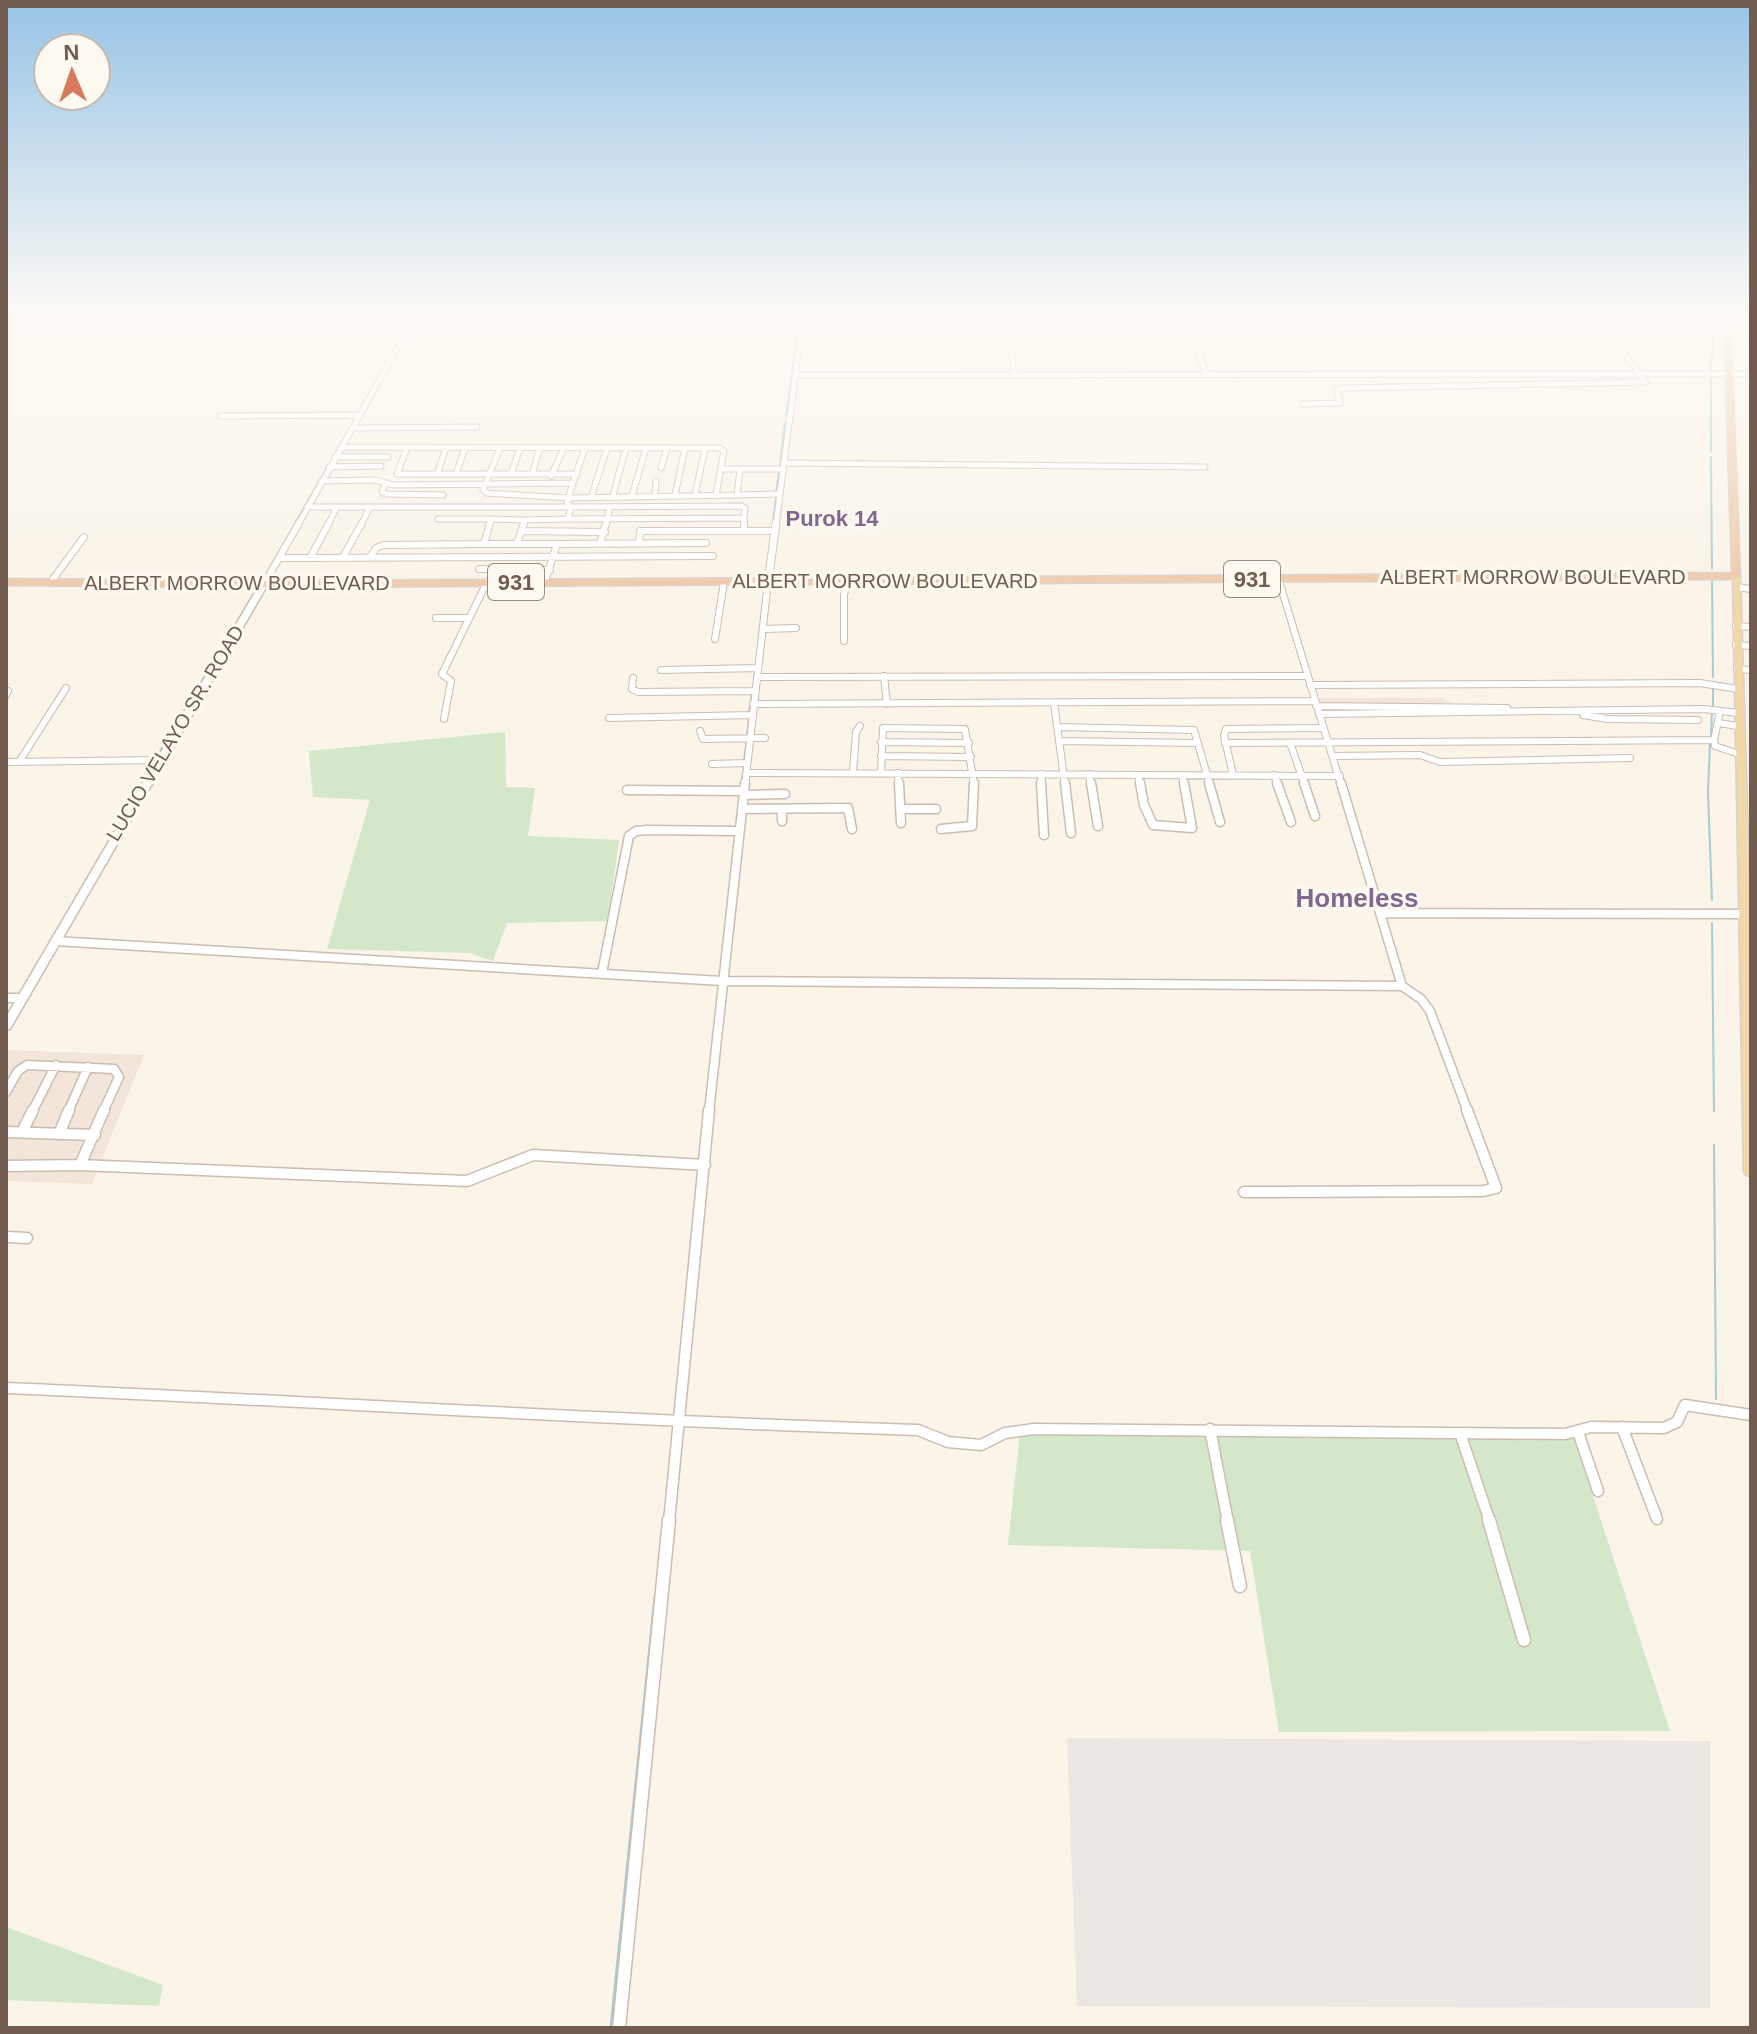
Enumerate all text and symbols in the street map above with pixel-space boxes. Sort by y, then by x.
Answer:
north arrow [32,32,112,112]
text: N [63,40,80,65]
district label: Purok 14 [786,506,879,531]
road number: 931 [1224,561,1280,597]
road number: 931 [488,564,544,600]
street label: ALBERT MORROW BOULEVARD [1380,566,1686,588]
street label: ALBERT MORROW BOULEVARD [732,570,1038,592]
street label: ALBERT MORROW BOULEVARD [84,572,390,594]
street label: LUCIO VELAYO SR. ROAD [102,621,248,845]
district label: Homeless [1296,883,1418,913]

